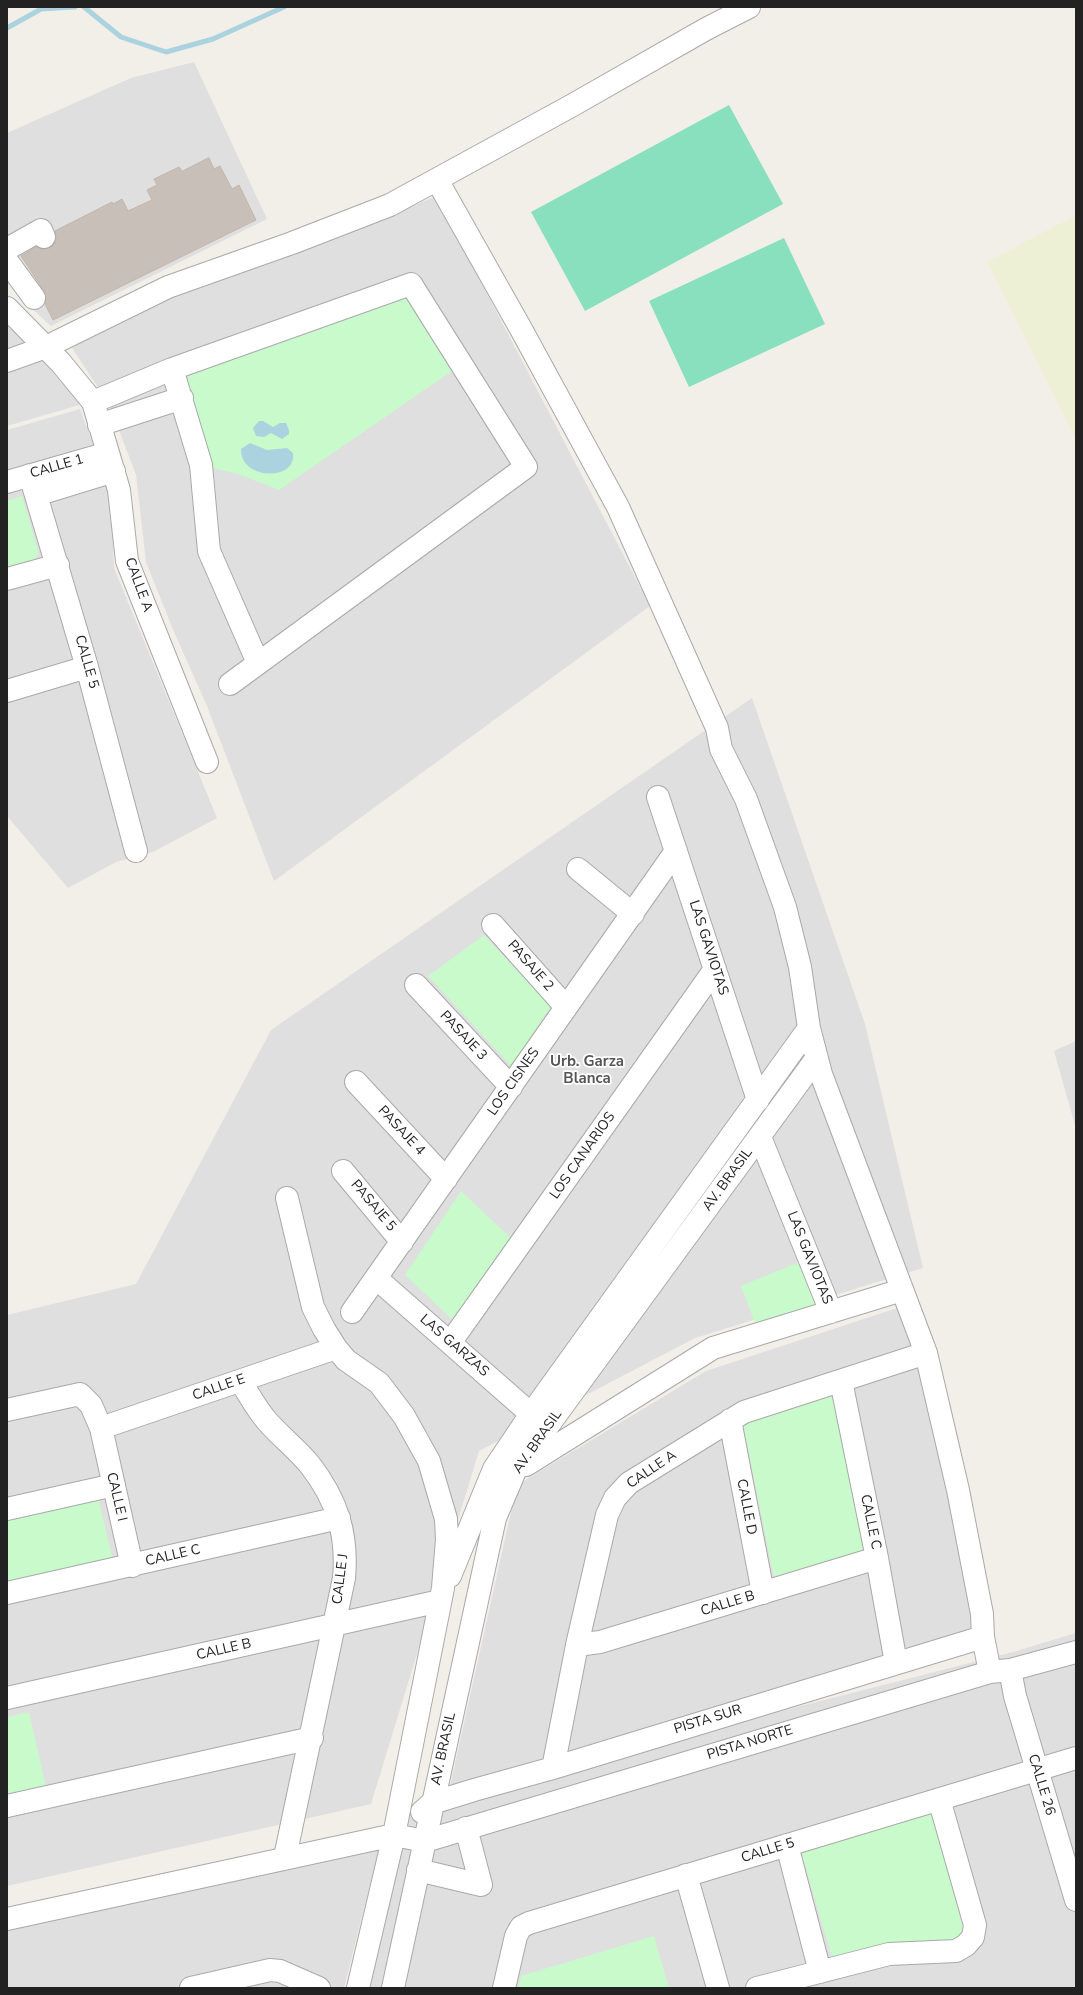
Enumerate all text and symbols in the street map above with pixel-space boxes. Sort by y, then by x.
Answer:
street label: CALLE 1 [28,451,86,483]
street label: CALLE A [120,556,156,614]
street label: CALLE 5 [70,633,102,691]
street label: LAS GAVIOTAS [685,898,731,998]
street label: PASAJE 2 [503,937,557,995]
street label: PASAJE 3 [436,1008,490,1064]
street label: LOS CISNES [485,1045,543,1119]
district label: Urb. Garza Blanca [550,1053,624,1088]
street label: PASAJE 4 [374,1103,428,1159]
street label: LOS CANARIOS [547,1109,619,1203]
street label: AV. BRASIL [700,1145,756,1215]
street label: PASAJE 5 [347,1177,399,1235]
street label: LAS GAVIOTAS [783,1209,835,1307]
street label: LAS GARZAS [416,1311,492,1381]
street label: CALLE E [190,1371,248,1405]
street label: AV. BRASIL [510,1407,566,1477]
street label: CALLE A [624,1447,680,1493]
street label: CALLE I [102,1471,130,1523]
street label: CALLE D [732,1478,760,1536]
street label: CALLE C [856,1493,884,1551]
street label: CALLE C [144,1542,202,1570]
street label: CALLE J [330,1553,352,1605]
street label: CALLE B [699,1588,757,1620]
street label: CALLE B [195,1636,253,1664]
street label: PISTA SUR [672,1702,744,1738]
street label: AV. BRASIL [428,1711,460,1787]
street label: PISTA NORTE [705,1722,795,1764]
street label: CALLE 26 [1024,1752,1058,1818]
street label: CALLE 5 [739,1835,797,1867]

